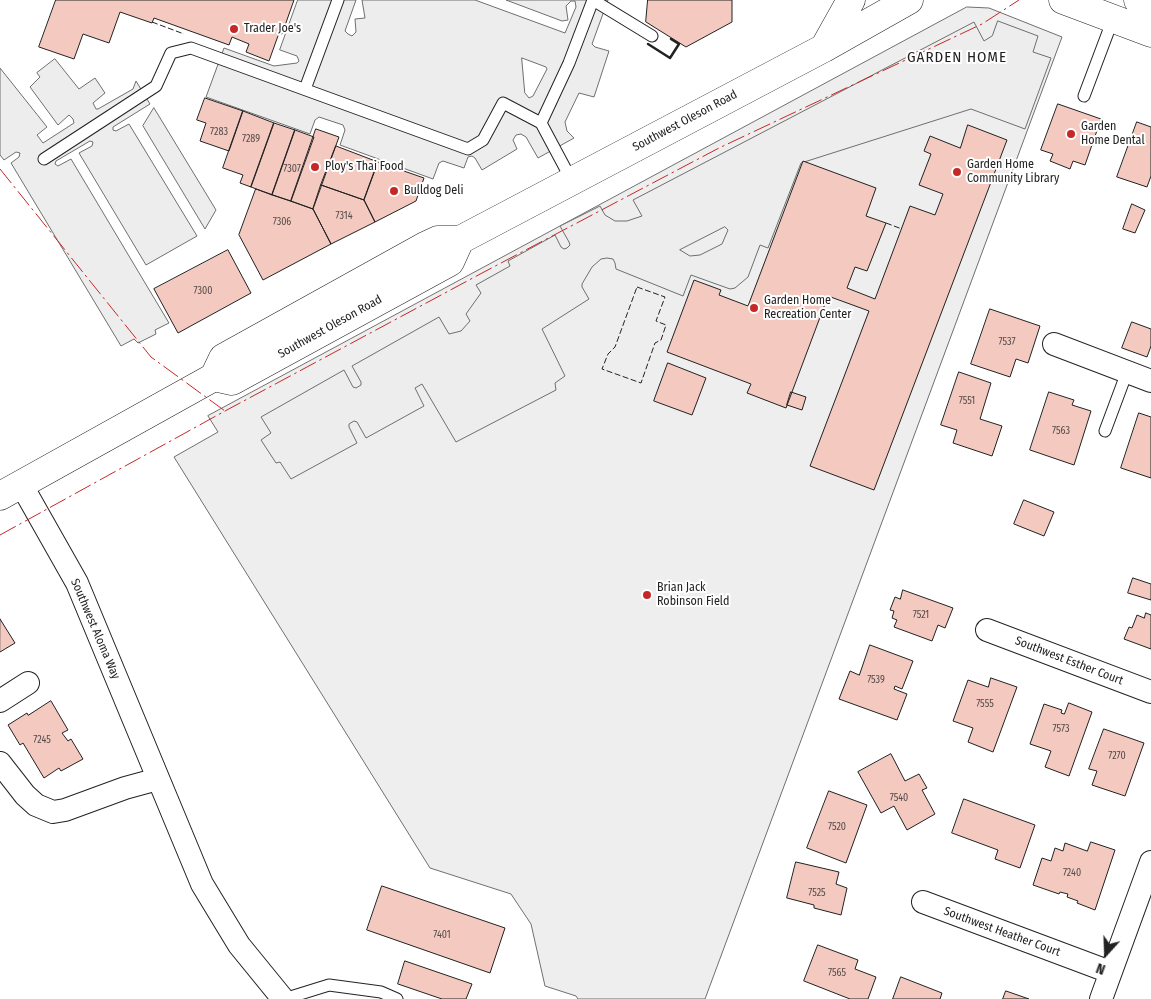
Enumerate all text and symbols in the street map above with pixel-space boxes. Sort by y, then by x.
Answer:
place label: Trader Joe's [244,22,301,36]
marker: Trader Joe's [228,23,240,35]
district label: GARDEN HOME [906,49,1008,67]
street label: Southwest Oleson Road [630,87,740,155]
place label: Garden Home Dental [1081,120,1145,148]
house number: 7283 [210,126,228,138]
marker: Garden Home Dental [1065,128,1077,140]
house number: 7289 [242,133,260,145]
place label: Garden Home Community Library [967,158,1059,186]
place label: Ploy's Thai Food [325,160,404,174]
marker: Ploy's Thai Food [309,161,321,173]
house number: 7307 [283,163,301,175]
marker: Garden Home Community Library [951,166,963,178]
place label: Bulldog Deli [404,184,463,198]
marker: Bulldog Deli [388,185,400,197]
house number: 7314 [336,210,352,222]
house number: 7306 [273,216,291,228]
house number: 7300 [194,285,212,297]
street label: Southwest Oleson Road [276,292,384,362]
place label: Garden Home Recreation Center [764,294,851,322]
marker: Garden Home Recreation Center [748,302,760,314]
house number: 7537 [999,336,1015,348]
house number: 7551 [959,395,975,407]
house number: 7563 [1052,425,1070,437]
street label: Southwest Aloma Way [67,577,123,681]
place label: Brian Jack Robinson Field [657,581,729,609]
marker: Brian Jack Robinson Field [641,589,653,601]
house number: 7521 [913,609,929,621]
street label: Southwest Esther Court [1013,634,1125,688]
house number: 7539 [867,674,885,686]
house number: 7555 [976,698,994,710]
house number: 7573 [1053,723,1069,735]
house number: 7245 [33,734,51,746]
house number: 7270 [1108,750,1126,762]
house number: 7540 [890,792,908,804]
house number: 7520 [828,821,846,833]
house number: 7240 [1063,867,1081,879]
house number: 7525 [808,887,826,899]
street label: Southwest Heather Court [942,904,1062,960]
house number: 7401 [433,929,451,941]
north arrow [1081,929,1131,979]
text: N [1094,959,1108,978]
house number: 7565 [828,967,846,979]

